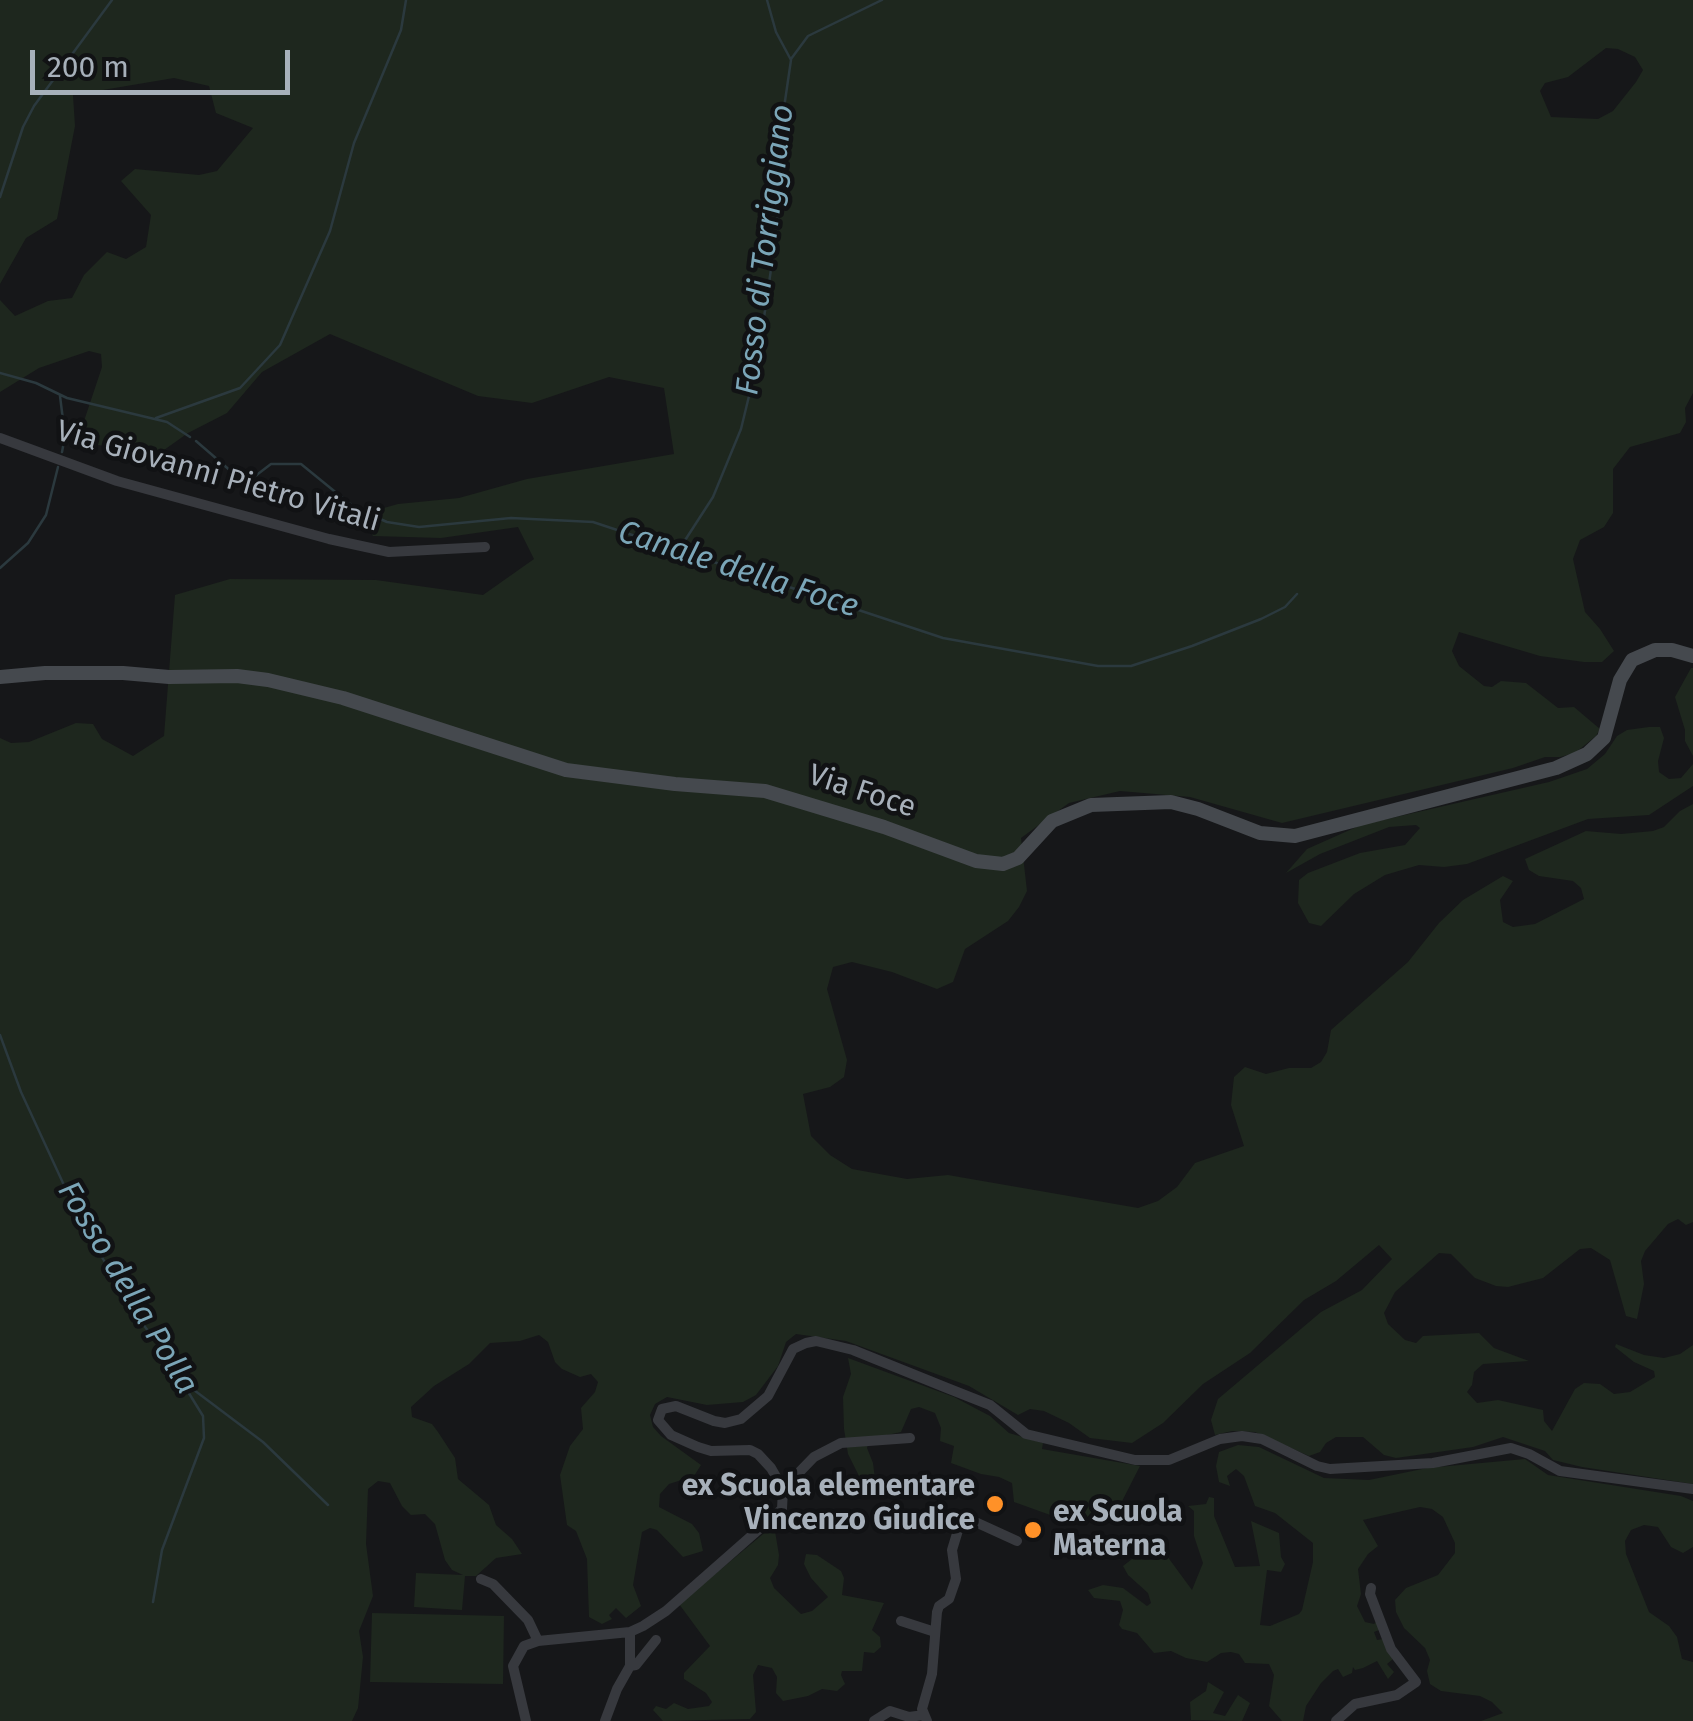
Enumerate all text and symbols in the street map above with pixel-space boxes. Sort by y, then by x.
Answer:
scale bar [35,30,295,92]
text: 200 m [47,49,129,85]
water label: Fosso di Torriggiano [729,102,803,398]
street label: Via Giovanni Pietro Vitali [52,414,384,540]
water label: Canale della Foce [613,513,863,627]
street label: Via Foce [804,758,920,826]
water label: Fosso della Polla [48,1175,206,1401]
place label: ex Scuola elementare Vincenzo Giudice [682,1469,975,1540]
marker: ex Scuola elementare Vincenzo Giudice [984,1493,1006,1515]
place label: ex Scuola Materna [1053,1495,1183,1566]
marker: ex Scuola Materna [1022,1519,1044,1541]

